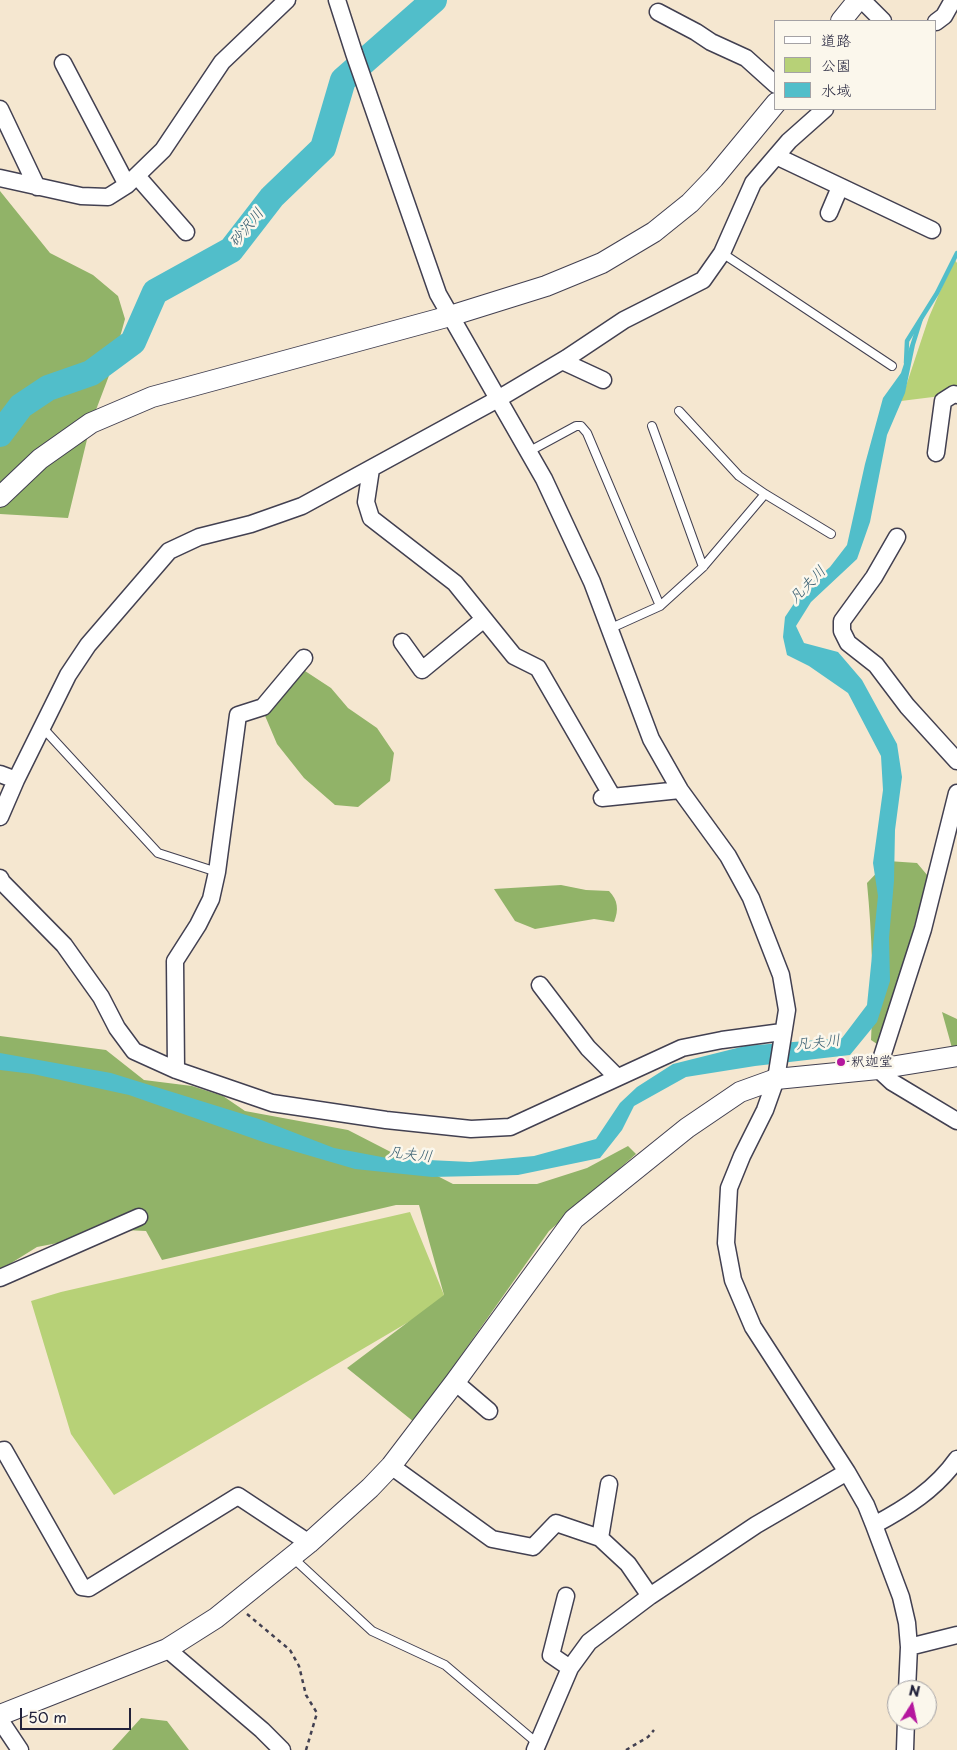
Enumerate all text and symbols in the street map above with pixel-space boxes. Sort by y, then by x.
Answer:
legend [774,20,937,110]
text: 道路 [821,28,851,51]
text: 公園 [821,53,851,76]
text: 水域 [821,78,851,101]
water label: 砂沢川 [226,205,268,251]
water label: 凡夫川 [786,563,830,607]
water label: 凡夫川 [795,1032,841,1054]
place label: 釈迦堂 [851,1054,893,1070]
marker: 釈迦堂 [835,1056,847,1068]
water label: 凡夫川 [387,1144,433,1166]
text: N [907,1679,922,1702]
north arrow [887,1680,937,1730]
scale bar [22,1698,134,1730]
text: 50 m [28,1705,67,1728]

